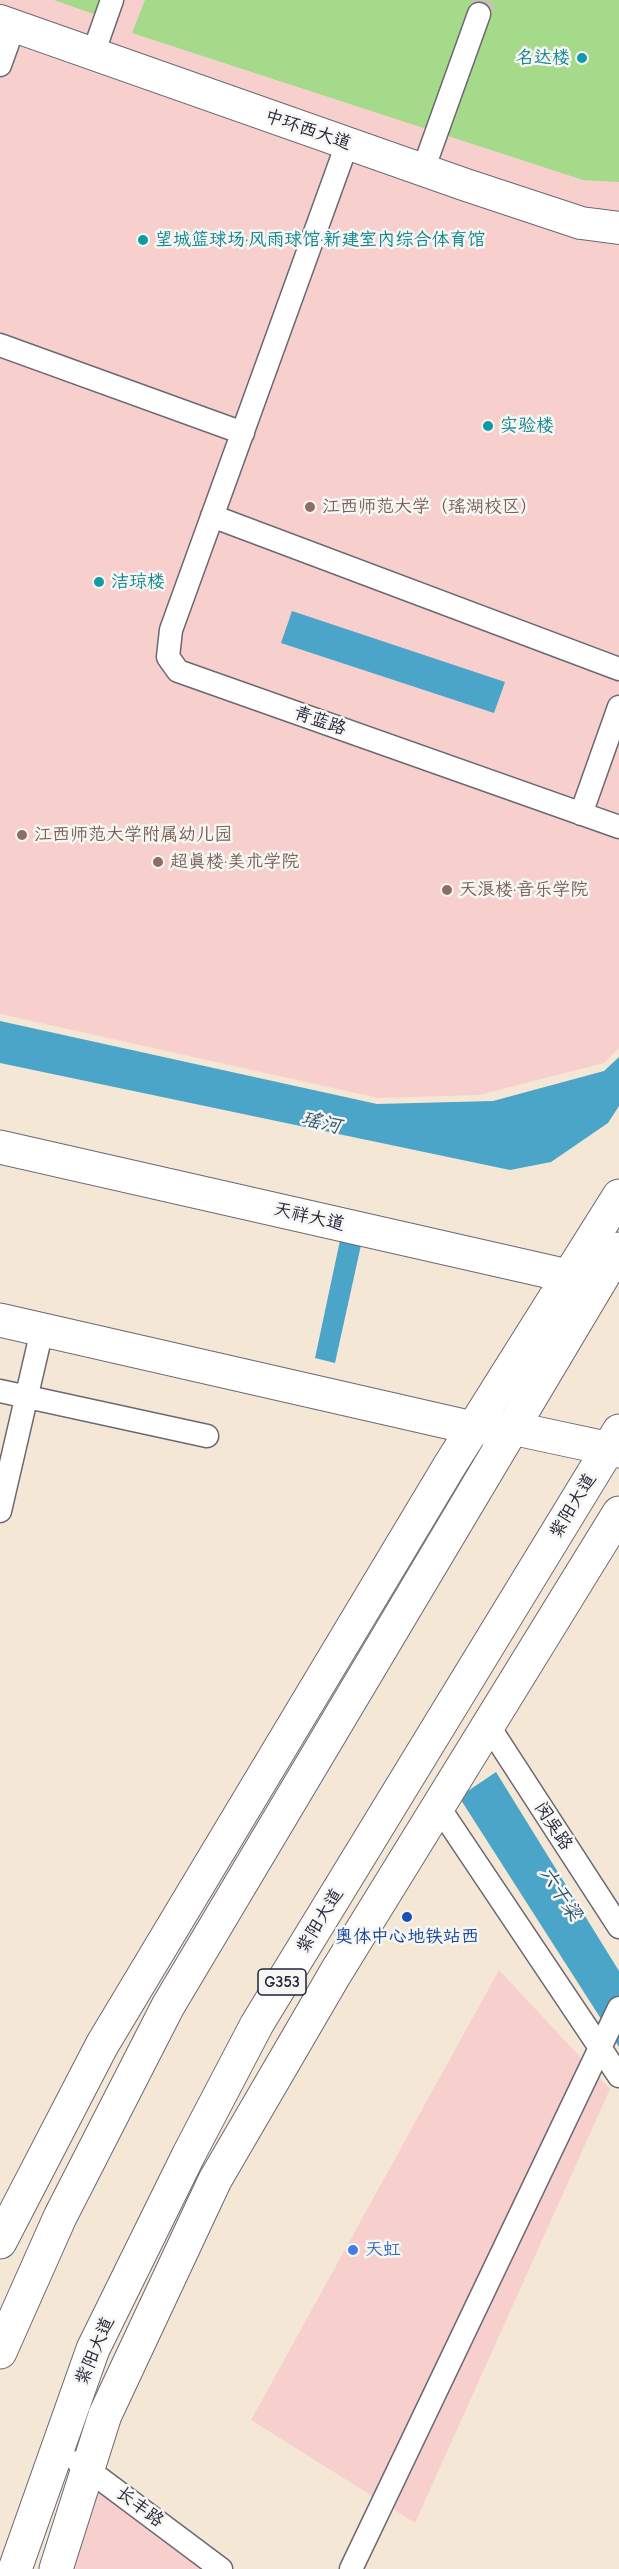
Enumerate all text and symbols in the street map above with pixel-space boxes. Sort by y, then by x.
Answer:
place label: 名达楼 [516,47,570,69]
marker: 名达楼 [575,51,589,65]
street label: 中环西大道 [262,105,354,155]
place label: 望城篮球场·风雨球馆·新建室内综合体育馆 [155,229,485,251]
marker: 望城篮球场·风雨球馆·新建室内综合体育馆 [136,233,150,247]
place label: 实验楼 [500,415,554,437]
marker: 实验楼 [481,419,495,433]
place label: 江西师范大学（瑶湖校区） [322,496,538,518]
marker: 江西师范大学（瑶湖校区） [303,500,317,514]
place label: 洁琼楼 [111,571,165,593]
marker: 洁琼楼 [92,575,106,589]
street label: 青蓝路 [291,702,349,740]
place label: 江西师范大学附属幼儿园 [34,824,232,846]
marker: 江西师范大学附属幼儿园 [15,828,29,842]
place label: 超真楼·美术学院 [170,851,299,873]
marker: 超真楼·美术学院 [151,855,165,869]
place label: 天浪楼·音乐学院 [459,879,588,901]
marker: 天浪楼·音乐学院 [440,883,454,897]
water label: 瑶河 [299,1107,343,1139]
street label: 天祥大道 [271,1198,347,1236]
street label: 紫阳大道 [545,1470,601,1542]
street label: 闵吴路 [529,1797,577,1855]
water label: 六干梁 [534,1862,586,1926]
street label: 紫阳大道 [292,1885,348,1957]
marker: 奥体中心地铁站西 [400,1910,414,1924]
place label: 奥体中心地铁站西 [335,1926,479,1948]
road number: G353 [258,1969,306,1995]
place label: 天虹 [365,2239,401,2261]
marker: 天虹 [346,2243,360,2257]
street label: 紫阳大道 [71,2314,119,2388]
street label: 长丰路 [112,2482,168,2532]

